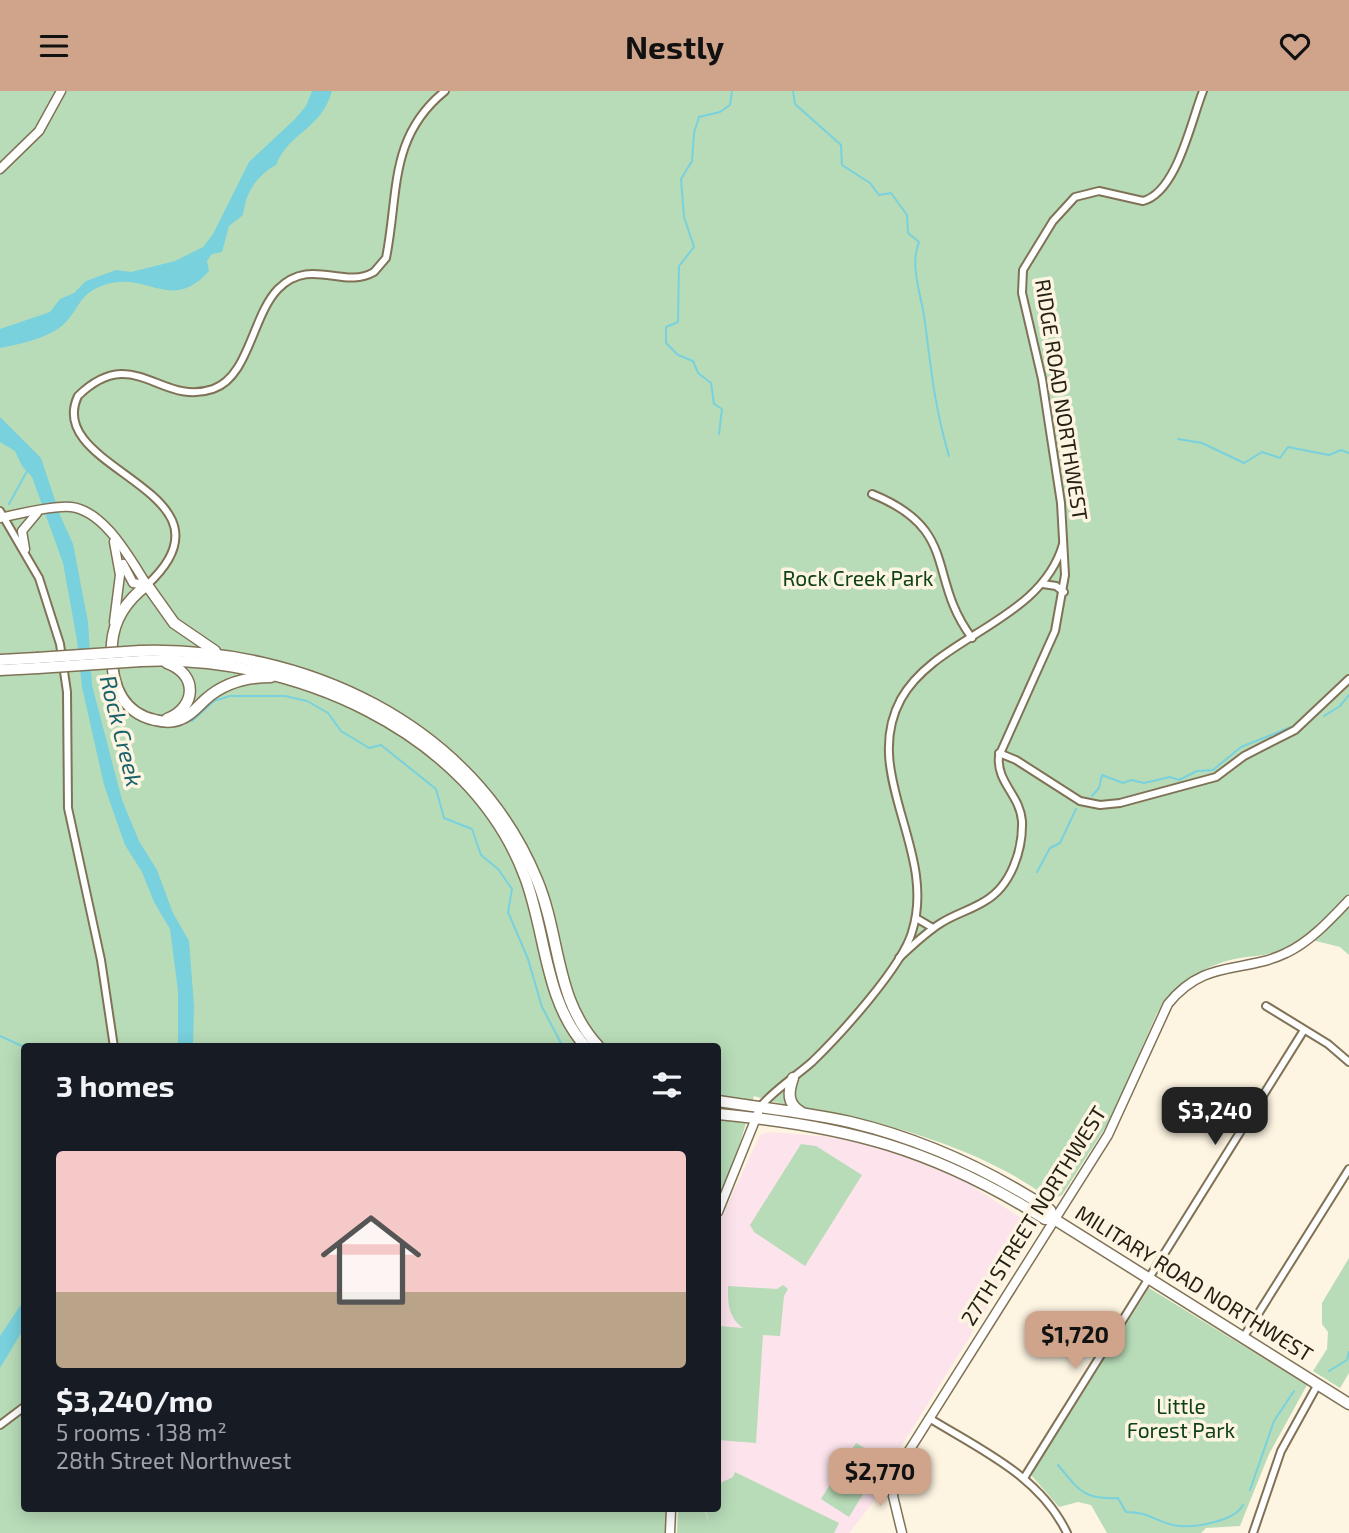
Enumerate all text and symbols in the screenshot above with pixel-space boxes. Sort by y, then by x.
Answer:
icon: menu [35,27,73,65]
text: Nestly [625,27,724,65]
icon: heart [1276,27,1314,65]
street label: RIDGE ROAD NORTHWEST [1031,277,1094,522]
park label: Rock Creek Park [782,565,934,590]
water label: Rock Creek [95,672,149,789]
icon: filters [648,1066,686,1104]
text: 3 homes [56,1067,175,1103]
pin: $3,240 [1158,1087,1272,1147]
text: $3,240 [1178,1096,1252,1124]
street label: 27TH STREET NORTHWEST [955,1101,1111,1329]
icon: home [308,1197,434,1323]
street label: MILITARY ROAD NORTHWEST [1071,1199,1318,1366]
pin: $1,720 [1018,1311,1132,1371]
text: $1,720 [1041,1320,1109,1348]
text: $3,240/mo [56,1382,213,1418]
park label: Little Forest Park [1127,1393,1236,1442]
text: 5 rooms · 138 m² [56,1418,227,1446]
text: 28th Street Northwest [56,1446,292,1474]
pin: $2,770 [823,1449,937,1508]
text: $2,770 [845,1457,915,1485]

